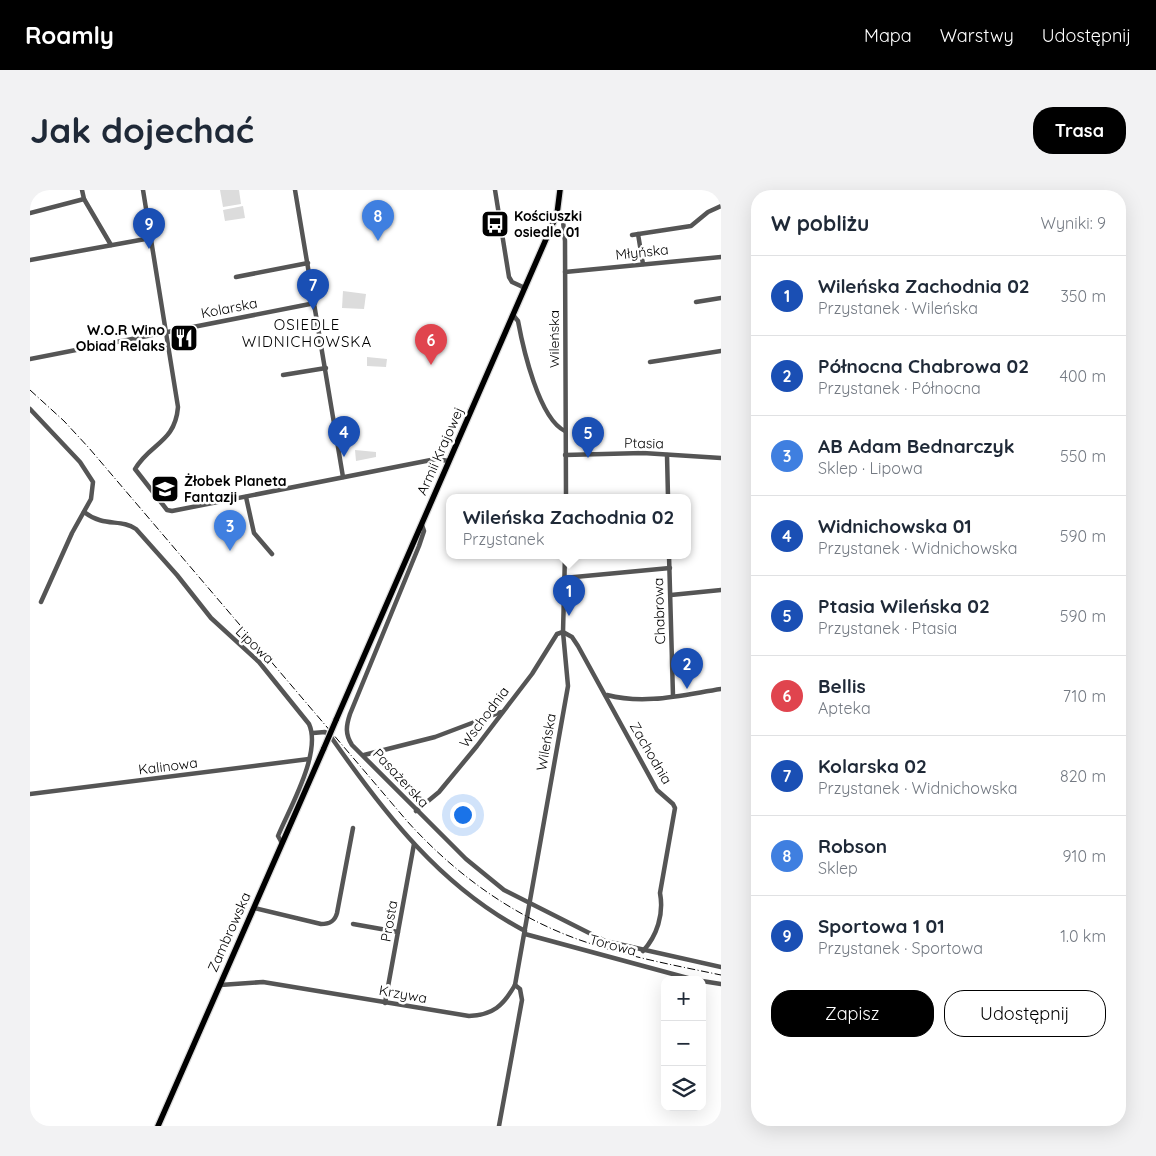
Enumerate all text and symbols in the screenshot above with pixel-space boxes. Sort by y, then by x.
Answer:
text: Roamly [25,20,114,50]
text: Mapa [864,24,912,47]
text: Warstwy [940,24,1014,47]
text: Udostępnij [1042,24,1131,47]
button: Trasa [1033,107,1126,154]
text: Jak dojechać [30,108,254,152]
pin: 8 [362,200,394,241]
place label: Kościuszki osiedle 01 [514,207,582,241]
pin: 9 [133,208,165,249]
bus stop icon: Kościuszki osiedle 01 [480,209,510,239]
text: W pobliżu [771,210,869,236]
text: Wyniki: 9 [1041,213,1106,233]
street label: Młyńska [615,240,669,264]
pin: 7 [297,269,329,310]
text: Wileńska Zachodnia 02 [818,274,1030,298]
text: 1 [784,286,790,306]
text: 350 m [1060,286,1106,306]
street label: Kolarska [199,294,259,322]
text: Przystanek · Wileńska [818,298,978,318]
street label: Wileńska [545,310,563,368]
district label: OSIEDLE WIDNICHOWSKA [242,315,372,351]
place label: W.O.R Wino Obiad Relaks [76,321,165,355]
restaurant icon: W.O.R Wino Obiad Relaks [169,323,199,353]
pin: 6 [415,324,447,365]
text: Północna Chabrowa 02 [818,354,1029,378]
text: 2 [782,366,792,386]
text: 400 m [1060,366,1106,386]
text: Przystanek · Północna [818,378,981,398]
street label: Armii Krajowej [413,404,467,498]
pin: 4 [328,416,360,457]
pin: 5 [572,417,604,458]
street label: Ptasia [624,434,664,452]
text: AB Adam Bednarczyk [818,434,1014,458]
text: 3 [783,446,791,466]
text: 550 m [1060,446,1106,466]
text: Sklep · Lipowa [818,458,923,478]
place label: Żłobek Planeta Fantazji [184,472,287,506]
school or university icon: Żłobek Planeta Fantazji [150,474,180,504]
popup [446,494,691,559]
text: Wileńska Zachodnia 02 [463,505,674,529]
pin: 3 [214,510,246,551]
text: Widnichowska 01 [818,514,972,538]
text: 4 [782,526,792,546]
text: 590 m [1060,526,1106,546]
text: Przystanek [463,529,544,549]
text: Przystanek · Widnichowska [818,538,1018,558]
pin: 1 [553,575,585,616]
street label: Chabrowa [649,577,669,645]
text: Ptasia Wileńska 02 [818,594,990,618]
text: 5 [782,606,792,626]
text: 590 m [1060,606,1106,626]
text: Przystanek · Ptasia [818,618,957,638]
street label: Lipowa [232,622,278,668]
pin: 2 [671,648,703,689]
text: Bellis [818,674,866,698]
street label: Wschodnia [455,683,513,751]
text: 6 [783,686,791,706]
text: 710 m [1063,686,1106,706]
text: Apteka [818,698,871,718]
street label: Wileńska [532,712,560,772]
street label: Zachodnia [626,719,676,787]
street label: Pasażerska [369,745,433,811]
street label: Kalinowa [137,753,199,779]
text: Kolarska 02 [818,754,927,778]
text: 7 [783,766,791,786]
text: 820 m [1060,766,1106,786]
text: Przystanek · Widnichowska [818,778,1018,798]
your location [450,802,476,828]
text: Robson [818,834,887,858]
text: 8 [783,846,791,866]
text: 910 m [1063,846,1106,866]
text: Sklep [818,858,858,878]
street label: Zambrowska [203,889,255,975]
street label: Prosta [377,899,401,943]
text: Sportowa 1 01 [818,914,945,938]
text: 9 [782,926,792,946]
text: 1.0 km [1060,926,1106,946]
street label: Torowa [588,930,638,960]
text: Przystanek · Sportowa [818,938,983,958]
map controls [661,976,706,1111]
button: + [661,976,706,1021]
street label: Krzywa [378,981,428,1007]
button: Zapisz [771,990,934,1037]
button: Udostępnij [944,990,1106,1037]
button: − [661,1021,706,1066]
button: layers [661,1066,706,1111]

